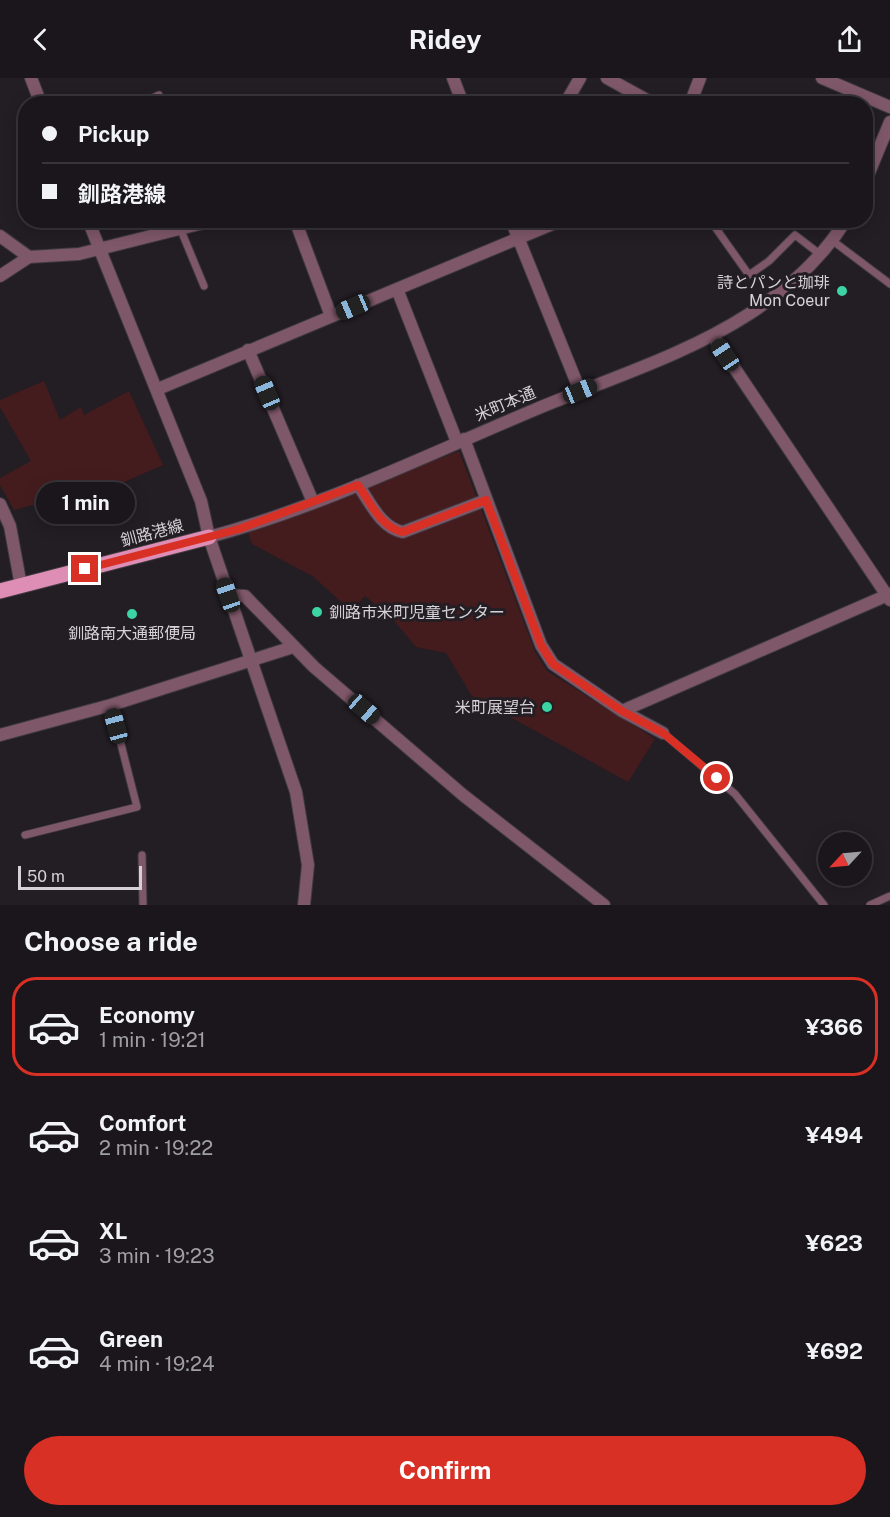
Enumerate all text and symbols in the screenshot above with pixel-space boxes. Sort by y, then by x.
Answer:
icon: back [24,23,57,56]
text: Ridey [409,23,481,55]
icon: share [833,23,866,56]
text: Pickup [78,121,149,147]
text: 釧路港線 [78,181,166,207]
place label: 詩とパンと珈琲 Mon Coeur [717,273,830,310]
marker: 詩とパンと珈琲 Mon Coeur [835,284,849,298]
car [333,292,373,322]
car [707,335,743,375]
car [252,373,282,413]
car [560,376,600,406]
street label: 米町本通 [472,383,538,425]
callout: 1 min [36,482,134,524]
text: 1 min [61,491,110,515]
street label: 釧路港線 [119,516,185,550]
route end [71,555,98,582]
car [214,575,242,615]
place label: 釧路市米町児童センター [329,603,505,622]
marker: 釧路市米町児童センター [310,605,324,619]
marker: 釧路南大通郵便局 [125,607,139,621]
place label: 釧路南大通郵便局 [68,624,196,643]
car [345,690,383,728]
place label: 米町展望台 [455,698,535,717]
marker: 米町展望台 [540,700,554,714]
car [103,706,129,746]
route start [703,764,730,791]
north arrow [818,832,872,886]
map controls [818,832,872,886]
scale bar [18,863,142,890]
text: 50 m [27,867,65,886]
text: Choose a ride [24,925,198,957]
icon: car [27,1000,81,1054]
text: Economy [99,1002,195,1028]
text: ¥366 [805,1014,863,1040]
text: 1 min · 19:21 [99,1028,206,1052]
icon: car [27,1108,81,1162]
text: Comfort [99,1110,186,1136]
text: ¥494 [805,1122,863,1148]
text: 2 min · 19:22 [99,1136,213,1160]
icon: car [27,1216,81,1270]
text: XL [99,1218,127,1244]
text: ¥623 [805,1230,863,1256]
text: 3 min · 19:23 [99,1244,215,1268]
icon: car [27,1324,81,1378]
text: Green [99,1326,163,1352]
text: ¥692 [806,1338,863,1364]
text: 4 min · 19:24 [99,1352,215,1376]
button: Confirm [24,1436,866,1505]

